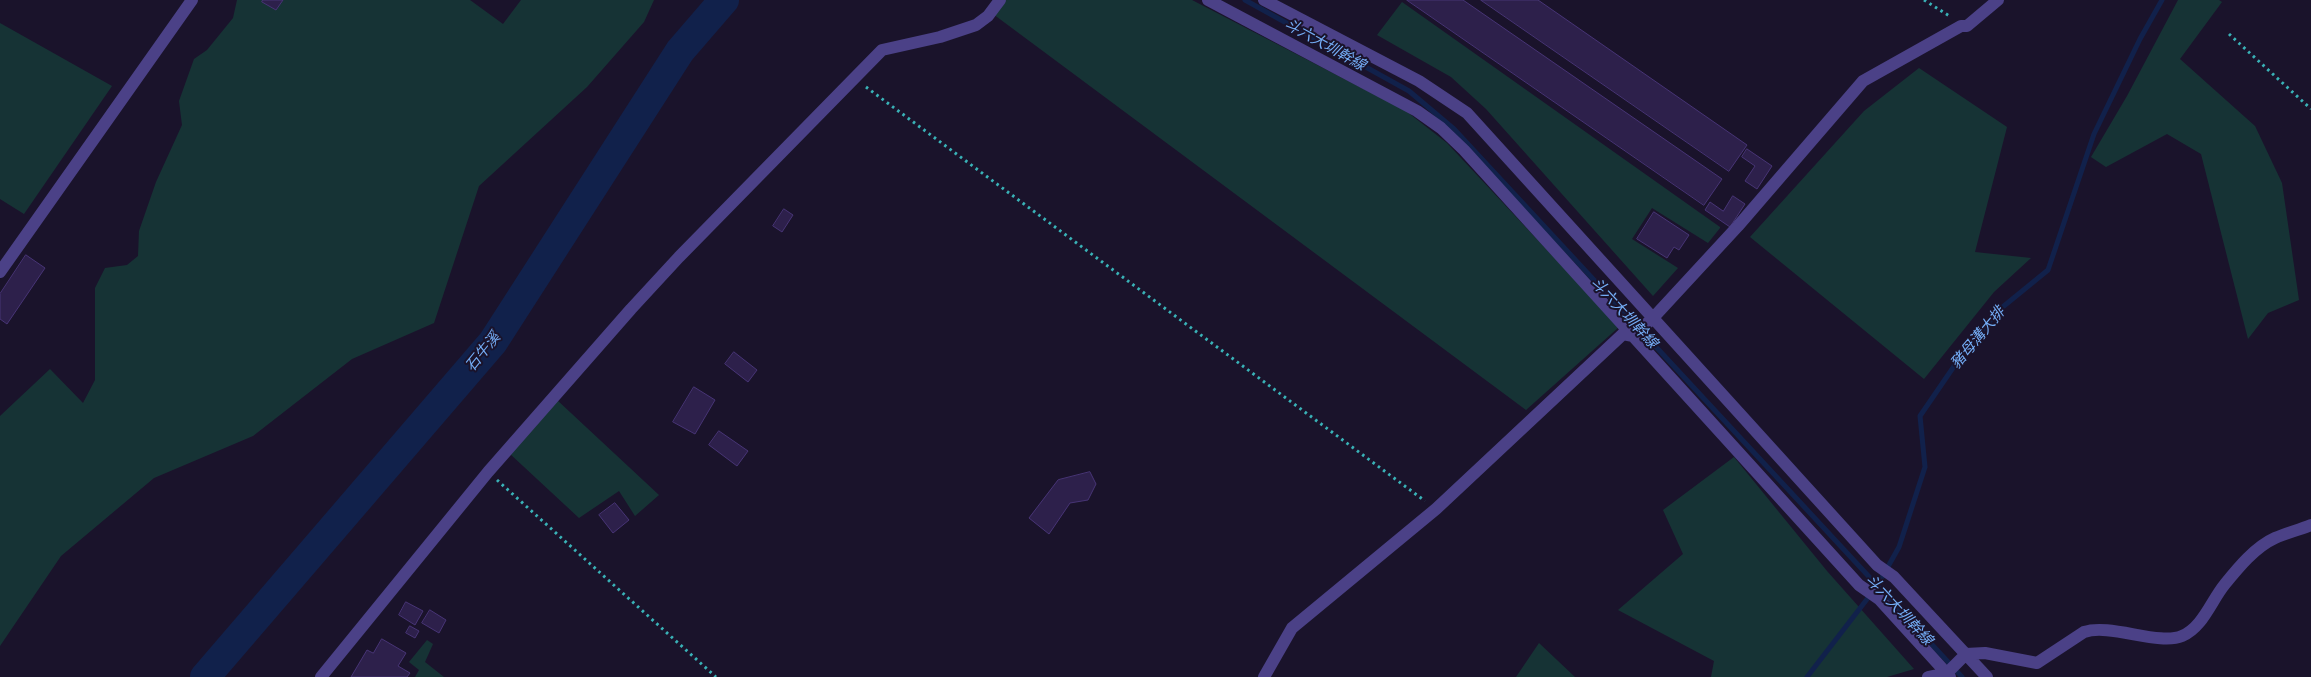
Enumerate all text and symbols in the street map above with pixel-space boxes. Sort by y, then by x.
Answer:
water label: 斗六大圳幹線 [1281,15,1369,75]
water label: 斗六大圳幹線 [1587,274,1661,352]
water label: 豬母溝大排 [1947,303,2009,373]
water label: 石牛溪 [462,329,504,375]
water label: 斗六大圳幹線 [1862,571,1936,649]

